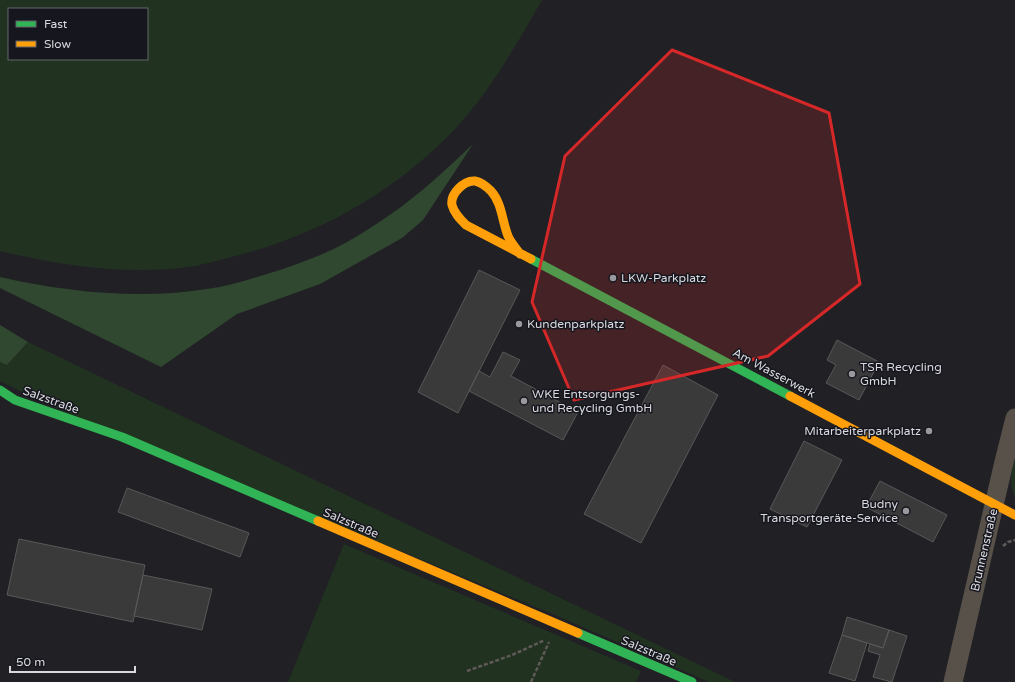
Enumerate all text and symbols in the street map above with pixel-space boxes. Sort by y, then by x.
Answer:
legend [8,8,148,60]
text: Fast [44,17,68,31]
text: Slow [44,37,71,51]
place label: LKW-Parkplatz [621,271,706,285]
marker: LKW-Parkplatz [608,273,618,283]
place label: Kundenparkplatz [527,317,625,331]
marker: Kundenparkplatz [514,319,524,329]
street label: Am Wasserwerk [730,345,818,401]
place label: TSR Recycling GmbH [860,360,942,388]
marker: TSR Recycling GmbH [847,369,857,379]
street label: Salzstraße [21,383,81,417]
place label: WKE Entsorgungs- und Recycling GmbH [532,387,652,415]
marker: WKE Entsorgungs- und Recycling GmbH [519,396,529,406]
place label: Mitarbeiterparkplatz [804,424,921,438]
marker: Mitarbeiterparkplatz [924,426,934,436]
place label: Budny Transportgeräte-Service [760,497,899,525]
street label: Salzstraße [321,505,381,541]
marker: Budny Transportgeräte-Service [901,506,911,516]
street label: Brunnenstraße [968,507,1000,593]
street label: Salzstraße [619,633,679,669]
scale bar [10,648,135,674]
text: 50 m [16,655,45,669]

